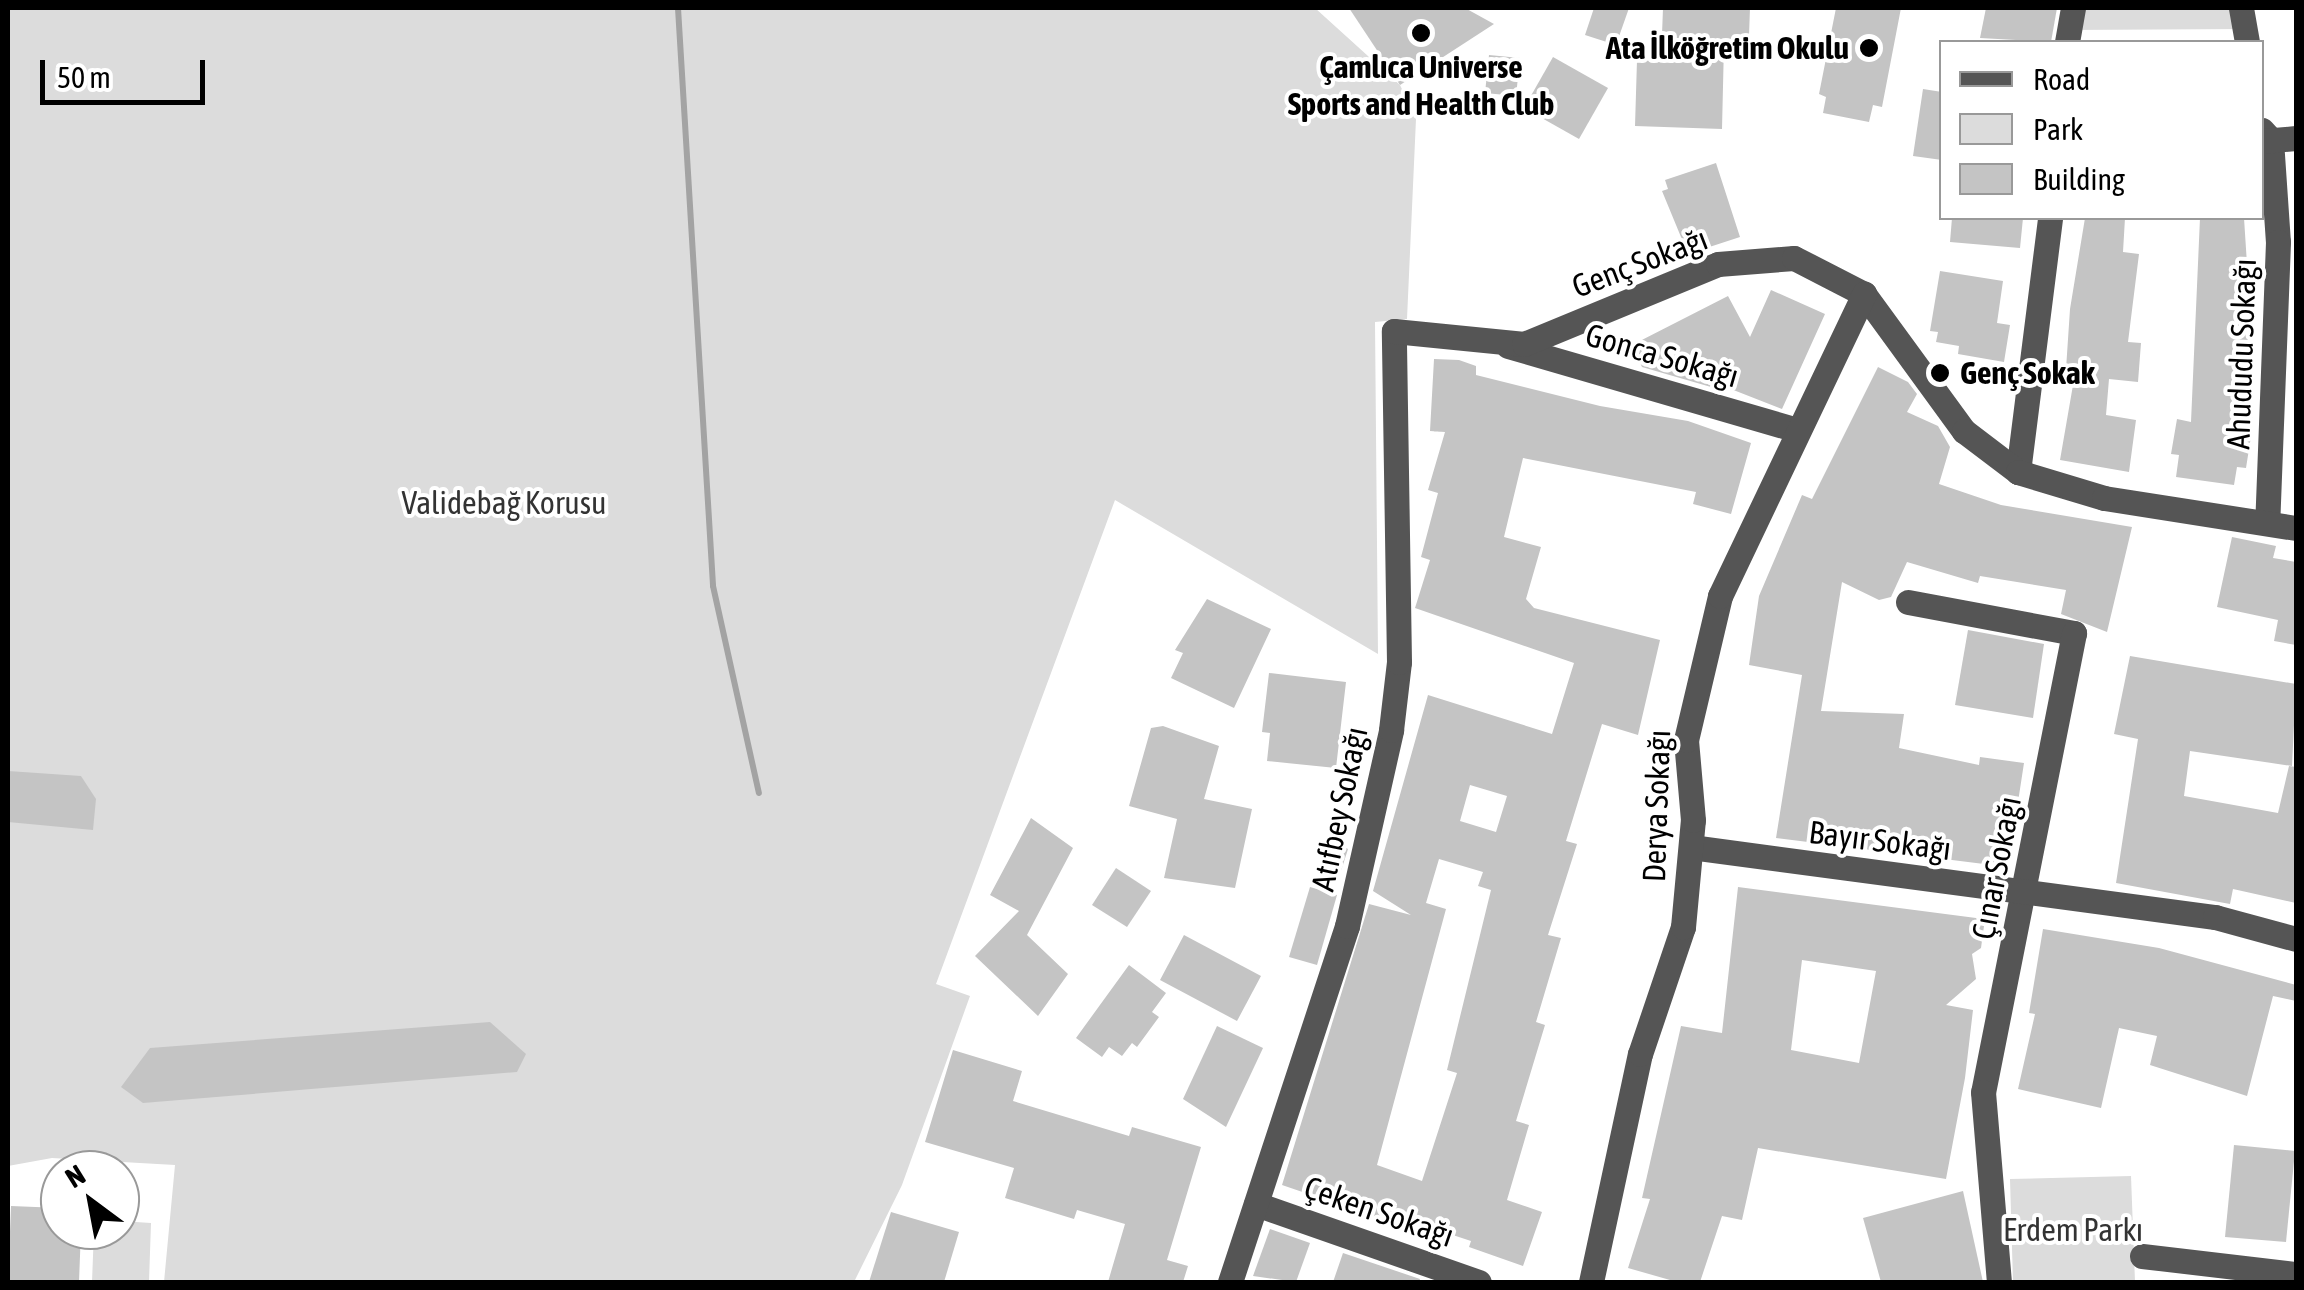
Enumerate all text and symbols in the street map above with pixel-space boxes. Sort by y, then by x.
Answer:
marker: Çamlıca Universe Sports and Health Club [1410,22,1432,44]
place label: Ata İlköğretim Okulu [1606,29,1849,67]
marker: Ata İlköğretim Okulu [1858,37,1880,59]
scale bar [45,40,210,102]
legend [1939,40,2264,220]
place label: Çamlıca Universe Sports and Health Club [1288,49,1554,124]
text: 50 m [57,60,111,94]
text: Road [2033,62,2090,96]
text: Park [2033,112,2083,146]
text: Building [2033,162,2125,196]
street label: Genç Sokağı [1567,220,1713,306]
street label: Ahududu Sokağı [2219,258,2265,450]
street label: Gonca Sokağı [1581,316,1743,396]
place label: Genç Sokak [1960,354,2095,392]
marker: Genç Sokak [1929,362,1951,384]
park label: Validebağ Korusu [401,484,607,522]
street label: Atıfbey Sokağı [1304,724,1376,894]
street label: Derya Sokağı [1635,729,1679,883]
street label: Çınar Sokağı [1964,793,2030,943]
street label: Bayır Sokağı [1807,813,1953,869]
north arrow [40,1150,140,1250]
text: N [60,1158,91,1194]
street label: Çeken Sokağı [1299,1169,1459,1255]
park label: Erdem Parkı [2003,1211,2143,1249]

